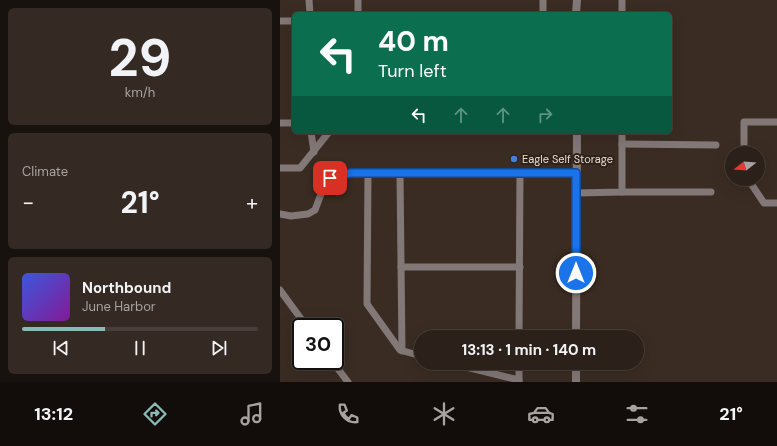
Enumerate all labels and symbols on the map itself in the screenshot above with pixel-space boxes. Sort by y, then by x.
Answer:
north arrow [725,146,765,186]
place label: Eagle Self Storage [522,152,613,166]
marker: Eagle Self Storage [509,154,519,164]
pin [313,161,347,195]
position arrow [555,252,597,294]
speed limit sign: 30 [292,318,344,370]

